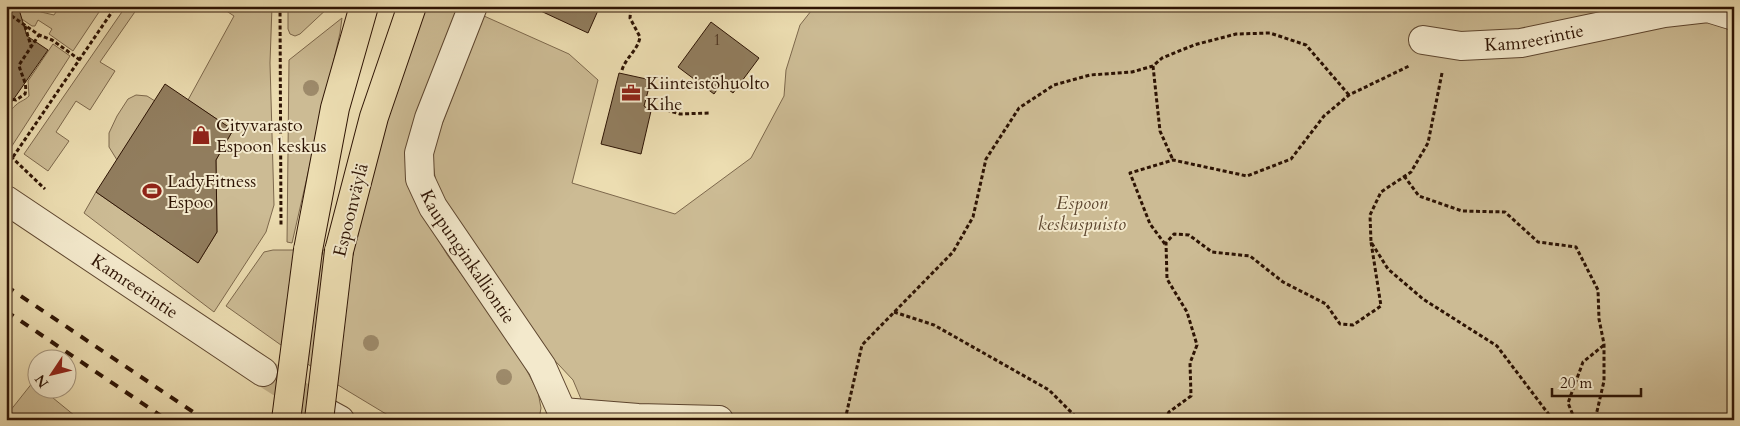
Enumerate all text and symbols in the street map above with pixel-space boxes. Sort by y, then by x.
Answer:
street label: Kamreerintie [1484,18,1586,57]
house number: 1 [713,30,721,50]
place label: Kiinteistöhuolto Kihe [646,71,770,117]
office icon: Kiinteistöhuolto Kihe [620,82,642,104]
place label: Cityvarasto Espoon keskus [216,113,327,159]
shop icon: Cityvarasto Espoon keskus [190,124,212,146]
street label: Espoonväylä [327,161,375,259]
place label: LadyFitness Espoo [167,169,256,215]
sports icon: LadyFitness Espoo [141,180,163,202]
street label: Kaupunginkalliontie [414,185,521,329]
park label: Espoon keskuspuisto [1038,191,1126,237]
street label: Kamreerintie [86,248,183,324]
north arrow [28,348,78,398]
scale bar [1552,366,1641,398]
text: N [30,371,53,392]
text: 20 m [1560,373,1592,393]

